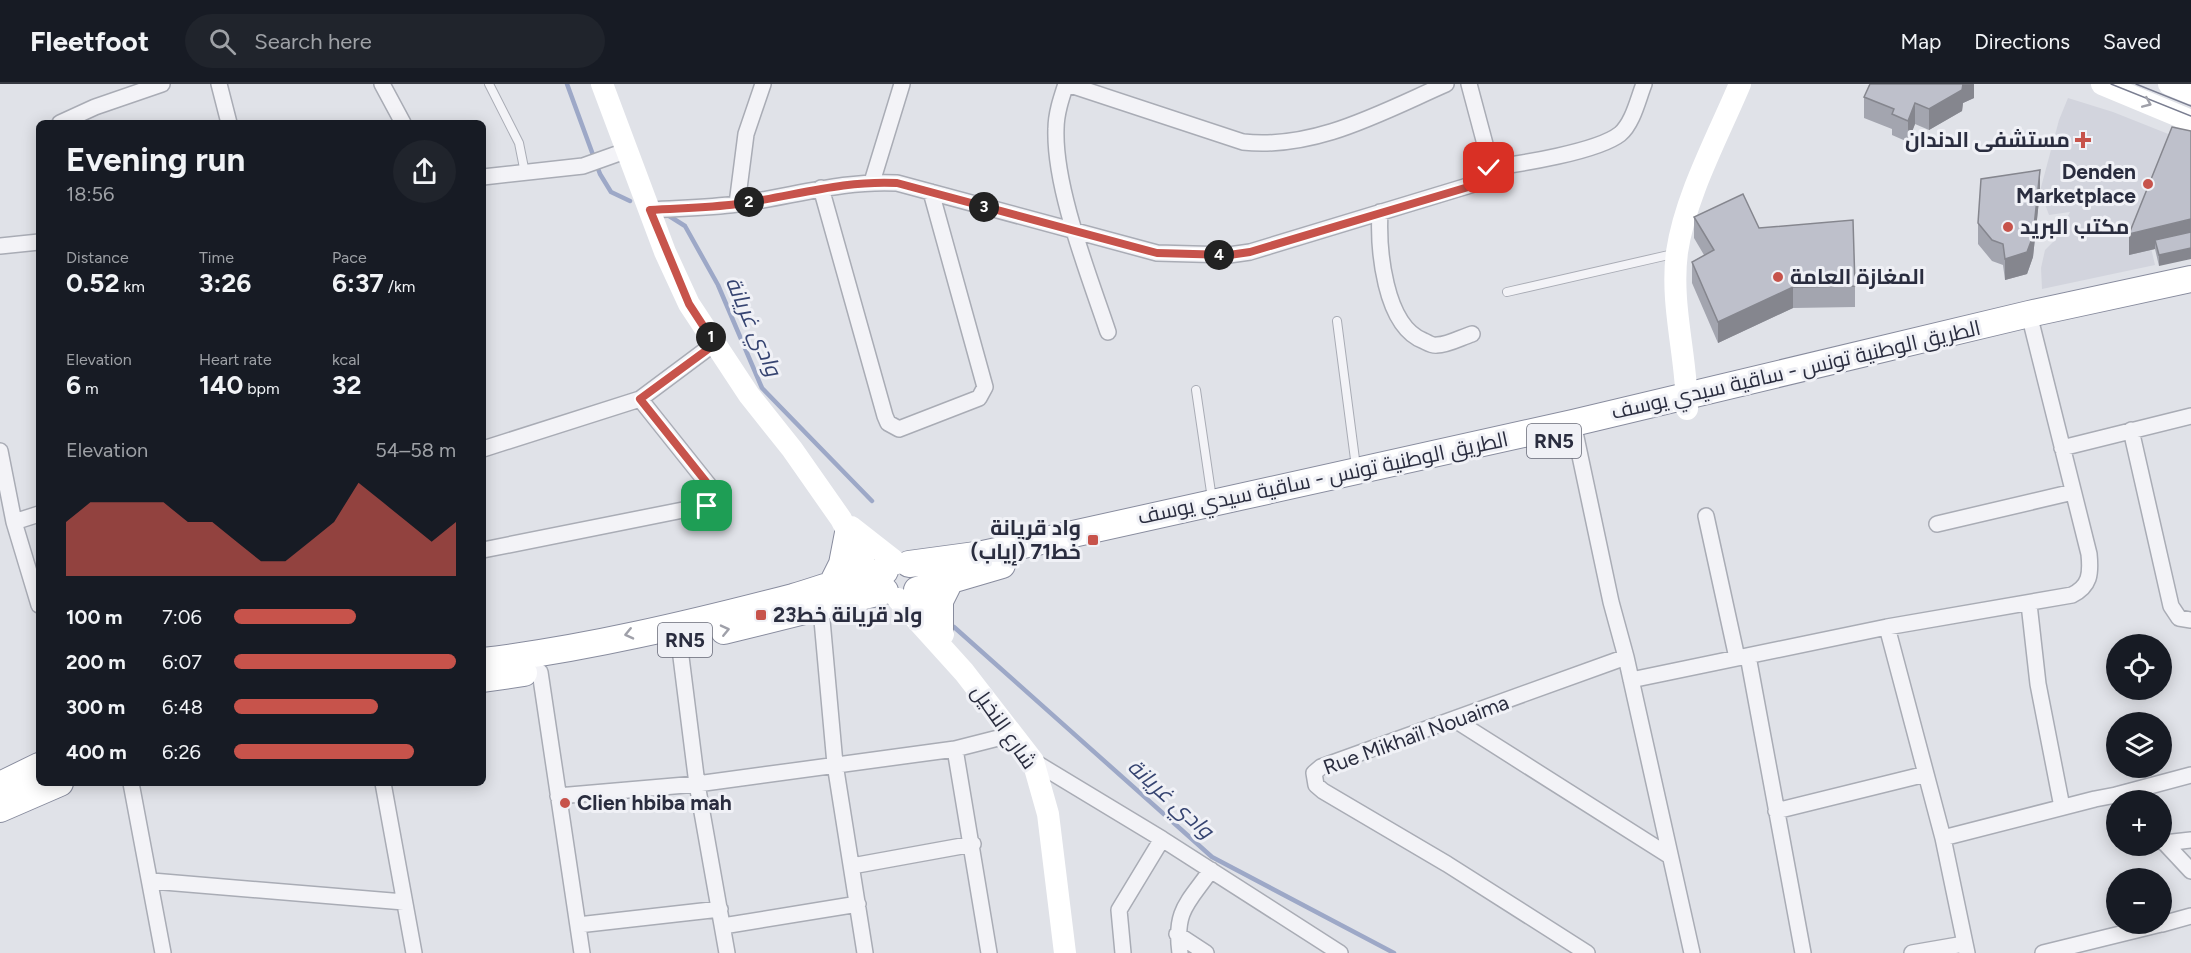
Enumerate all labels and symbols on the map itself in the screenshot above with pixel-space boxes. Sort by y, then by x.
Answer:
one-way arrow [2140,95,2151,107]
place label: مستشفى الدندان [1905,127,2070,152]
marker: مستشفى الدندان [2074,131,2092,149]
pin [1463,142,1514,193]
place label: Denden Marketplace [2016,159,2136,208]
marker: Denden Marketplace [2141,177,2155,191]
pin: 2 [734,187,764,217]
pin: 3 [969,192,999,222]
place label: مكتب البريد [2020,214,2129,239]
marker: مكتب البريد [2001,220,2015,234]
pin: 4 [1204,240,1234,270]
place label: المغازة العامة [1790,264,1925,289]
marker: المغازة العامة [1771,270,1785,284]
water label: وادي غريانة [716,272,788,384]
street label: الطريق الوطنية تونس - ساقية سيدي يوسف [1609,315,1984,428]
pin: 1 [696,322,726,352]
road number: RN5 [1527,424,1581,458]
street label: الطريق الوطنية تونس - ساقية سيدي يوسف [1135,426,1511,533]
pin [681,480,732,531]
place label: واد قريانة خط71 (إياب) [971,515,1081,566]
marker: واد قريانة خط71 (إياب) [1086,533,1100,547]
place label: واد قريانة خط23 [773,602,922,628]
marker: واد قريانة خط23 [754,608,768,622]
road number: RN5 [658,623,712,657]
one-way arrow [720,625,730,638]
one-way arrow [624,627,634,640]
street label: شارع النخيل [965,680,1042,775]
street label: Rue Mikhaïl Nouaima [1320,689,1512,780]
water label: وادي غريانة [1120,753,1221,848]
place label: Clien hbiba mah [577,790,732,815]
marker: Clien hbiba mah [558,796,572,810]

